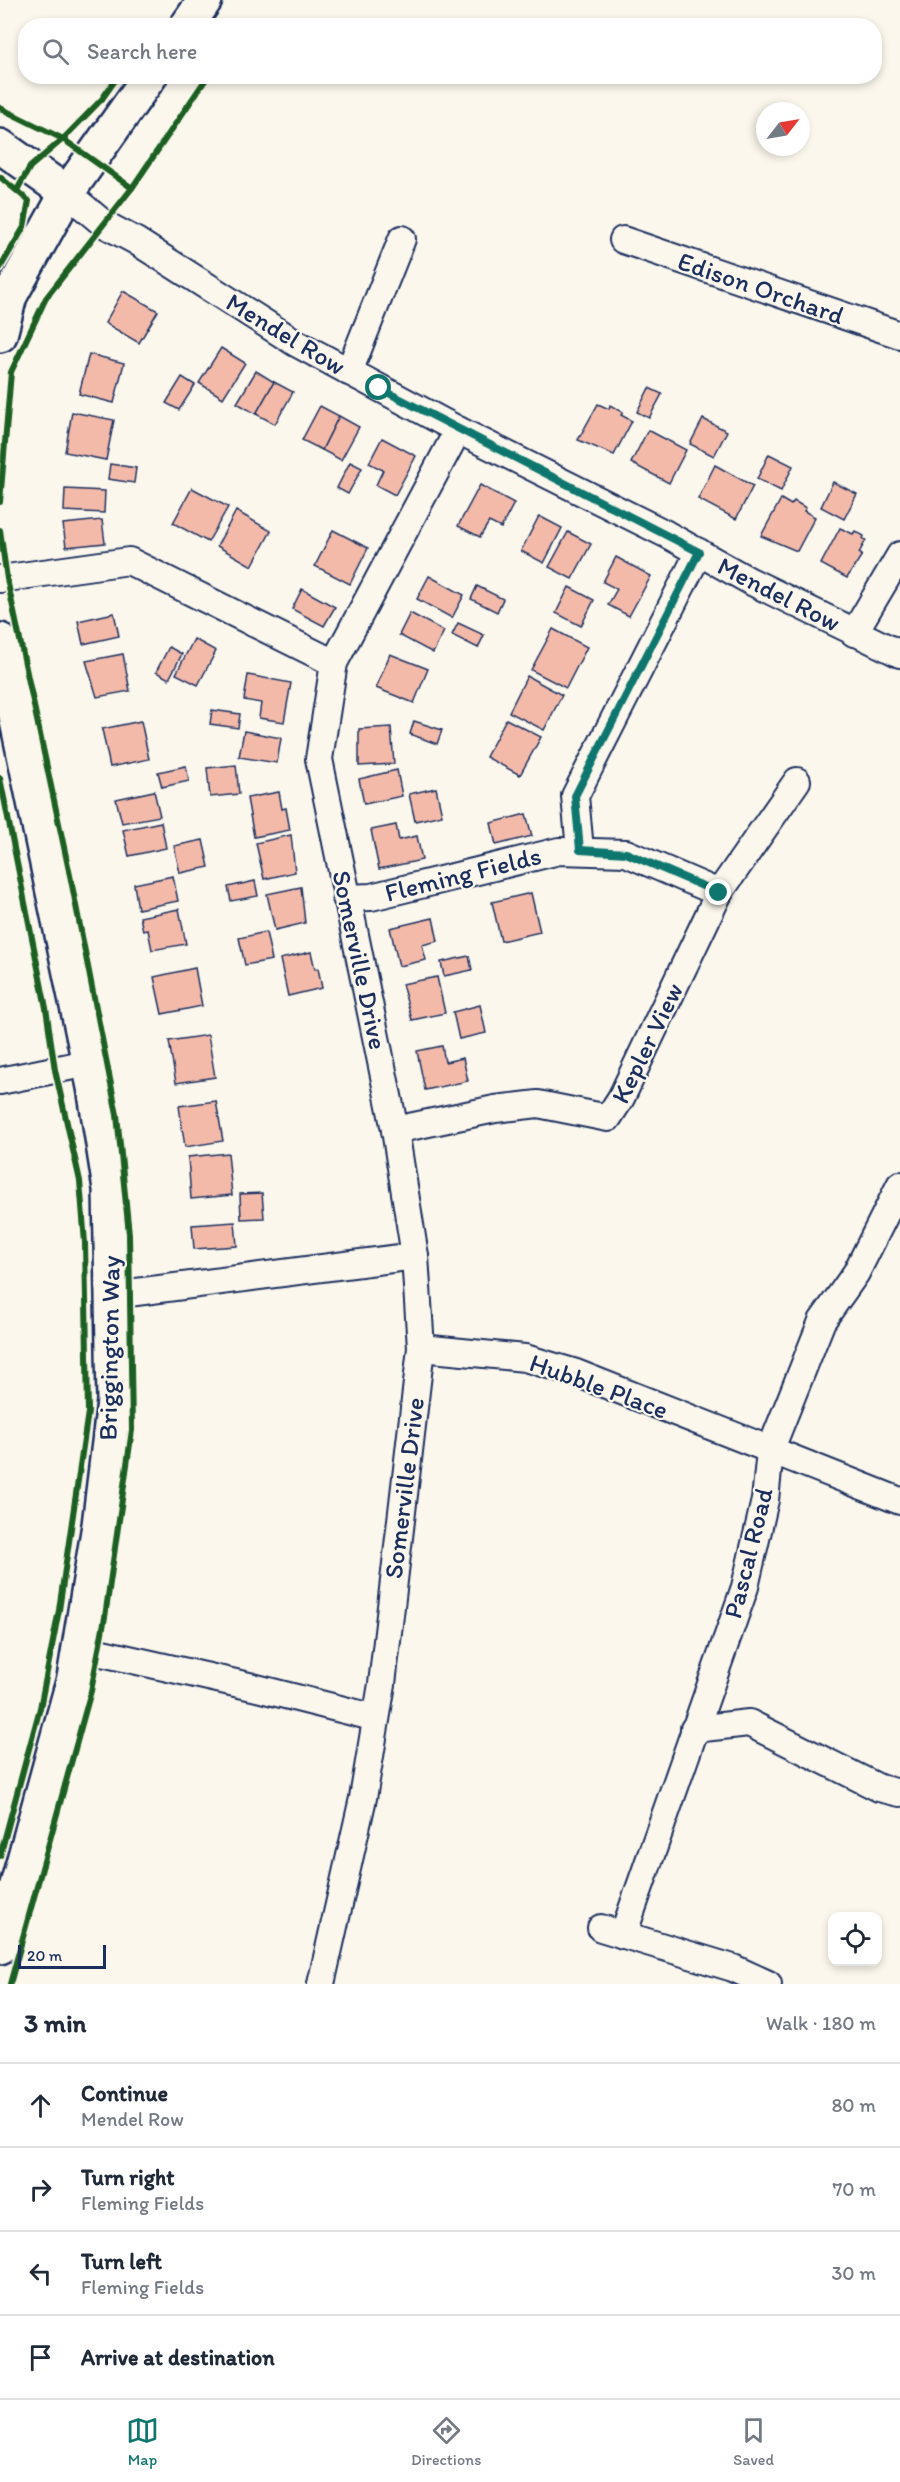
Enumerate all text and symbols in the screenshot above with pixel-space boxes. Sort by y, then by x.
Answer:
search box [18,18,882,84]
icon: search [39,35,72,68]
text: Search here [87,38,197,65]
north arrow [756,102,810,156]
street label: Edison Orchard [674,245,848,331]
street label: Mendel Row [220,286,352,382]
route start [365,374,391,400]
street label: Mendel Row [712,549,846,639]
street label: Fleming Fields [381,839,545,909]
street label: Somerville Drive [325,868,395,1052]
route end [705,879,731,905]
street label: Kepler View [604,977,690,1109]
street label: Briggington Way [91,1255,127,1441]
street label: Hubble Place [525,1346,673,1426]
street label: Somerville Drive [377,1396,431,1580]
street label: Pascal Road [716,1484,780,1622]
map controls [828,1912,882,1966]
button: locate [828,1912,882,1966]
scale bar [18,1942,106,1970]
text: 20 m [27,1946,62,1965]
text: 3 min [24,2007,86,2039]
text: Walk · 180 m [766,2011,876,2035]
text: Continue [81,2080,168,2107]
icon: ahead [24,2089,57,2122]
text: 80 m [831,2093,876,2117]
text: Mendel Row [81,2107,184,2131]
text: Turn right [81,2164,175,2191]
icon: right [24,2173,57,2206]
text: 70 m [832,2177,876,2201]
text: Fleming Fields [81,2191,204,2215]
text: Turn left [81,2248,162,2275]
icon: left [24,2257,57,2290]
text: 30 m [831,2261,876,2285]
text: Fleming Fields [81,2275,204,2299]
icon: arrive [24,2341,57,2374]
text: Arrive at destination [81,2344,275,2371]
tab: Map [126,2414,159,2469]
tab: Directions [411,2414,481,2469]
tab: Saved [733,2414,774,2469]

